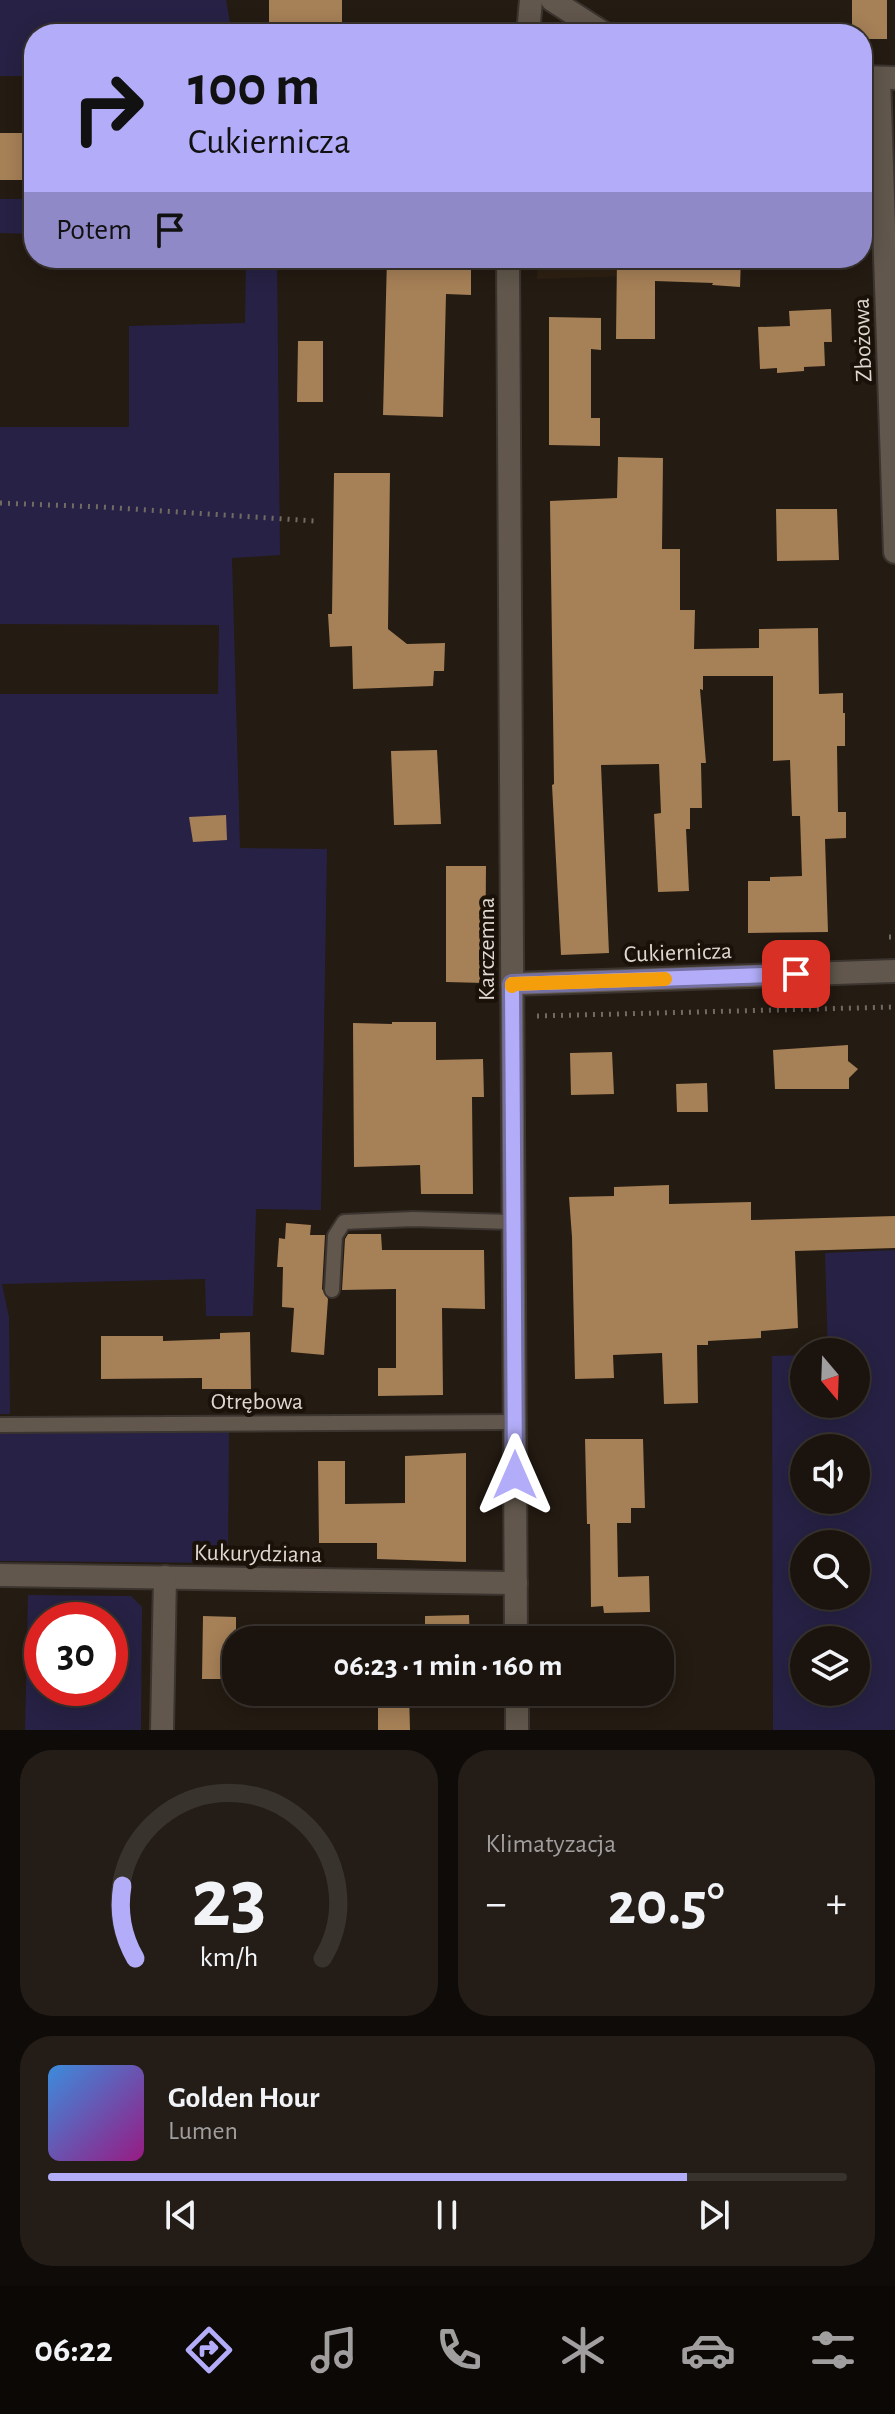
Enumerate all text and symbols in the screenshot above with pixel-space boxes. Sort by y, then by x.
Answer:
icon: right [56,56,160,160]
text: 100 m [188,59,320,115]
text: Cukiernicza [188,124,351,160]
icon: arrive [148,208,192,252]
text: Potem [56,215,132,245]
street label: Zbożowa [850,297,876,383]
street label: Karczemna [475,897,499,1001]
street label: Cukiernicza [623,939,733,967]
pin [762,940,830,1008]
icon: arrive [774,952,818,996]
north arrow [790,1338,870,1418]
map controls [790,1338,870,1706]
street label: Otrębowa [211,1390,303,1414]
position arrow [473,1433,557,1517]
button: sound [790,1434,870,1514]
button: search [790,1530,870,1610]
street label: Kukurydziana [194,1541,322,1567]
speed limit sign: 30 [24,1602,128,1706]
button: layers [790,1626,870,1706]
text: 06:23 · 1 min · 160 m [334,1651,562,1681]
text: Klimatyzacja [486,1831,616,1857]
text: 23 [191,1858,266,1942]
text: 20.5° [608,1875,725,1935]
text: − [486,1882,507,1926]
text: + [826,1882,847,1926]
text: km/h [199,1943,258,1972]
text: Golden Hour [168,2083,320,2113]
text: Lumen [168,2118,238,2144]
icon: previous [159,2193,203,2237]
icon: pause [425,2193,469,2237]
icon: next [692,2193,736,2237]
icon: directions [181,2322,237,2378]
icon: music [306,2322,362,2378]
icon: phone [431,2322,487,2378]
icon: climate [555,2322,611,2378]
icon: car [680,2322,736,2378]
icon: filters [805,2322,861,2378]
text: 06:22 [34,2332,113,2368]

